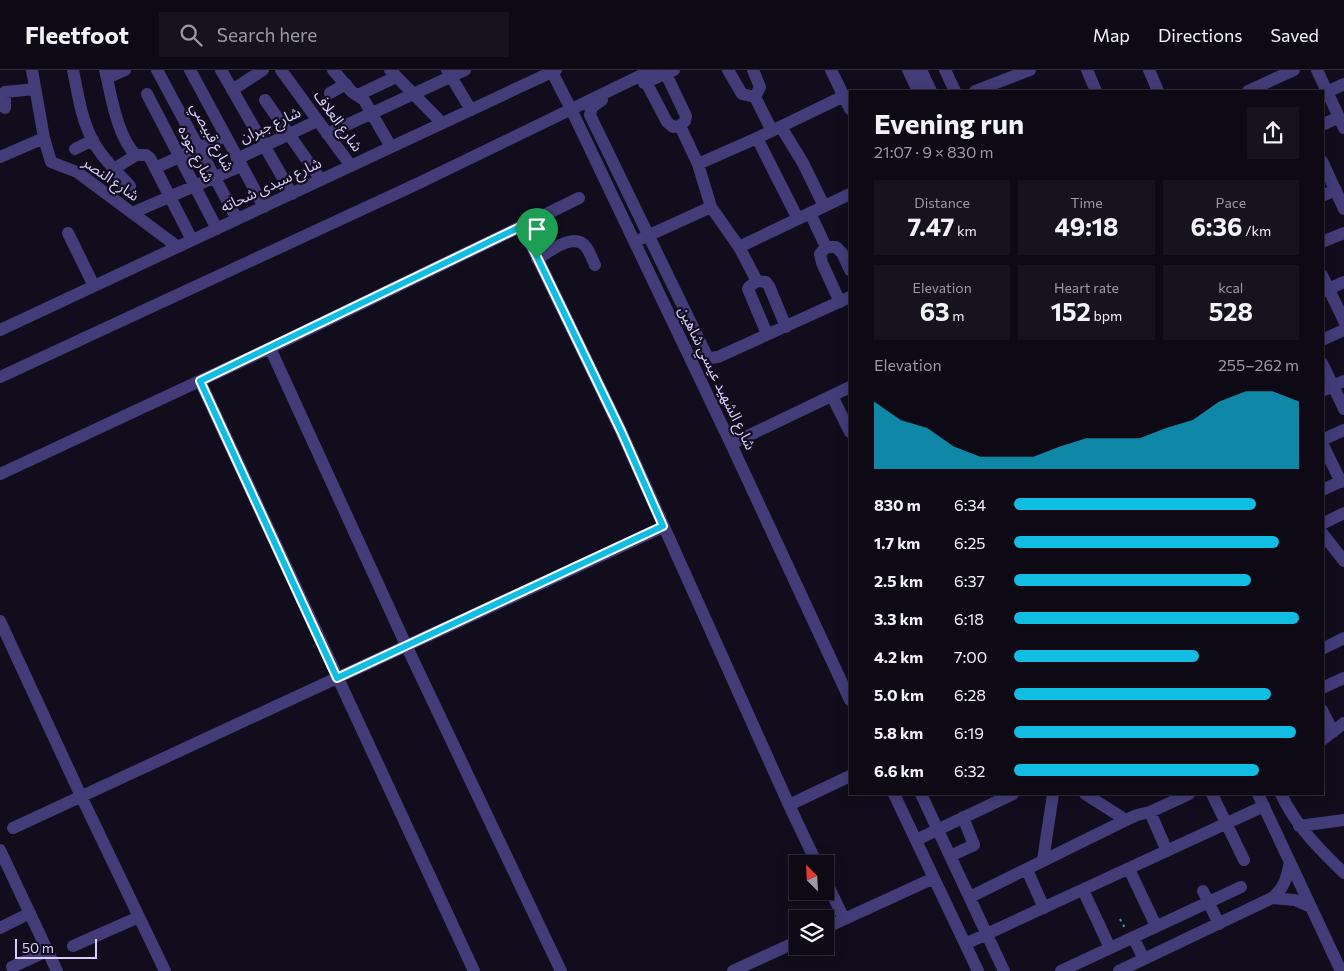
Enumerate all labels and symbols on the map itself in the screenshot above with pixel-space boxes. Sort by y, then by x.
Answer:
street label: شارع العلاف [307,86,367,157]
street label: شارع قبيصي [184,99,239,176]
street label: شارع جبران [236,102,305,150]
street label: شارع جوده [171,122,219,187]
street label: شارع النصر [77,152,144,208]
street label: شارع سيدى شحاته [217,153,326,219]
pin [516,208,558,259]
street label: شارع الشهيد عيسي شاهين [672,303,761,454]
north arrow [789,855,834,900]
scale bar [15,936,98,959]

